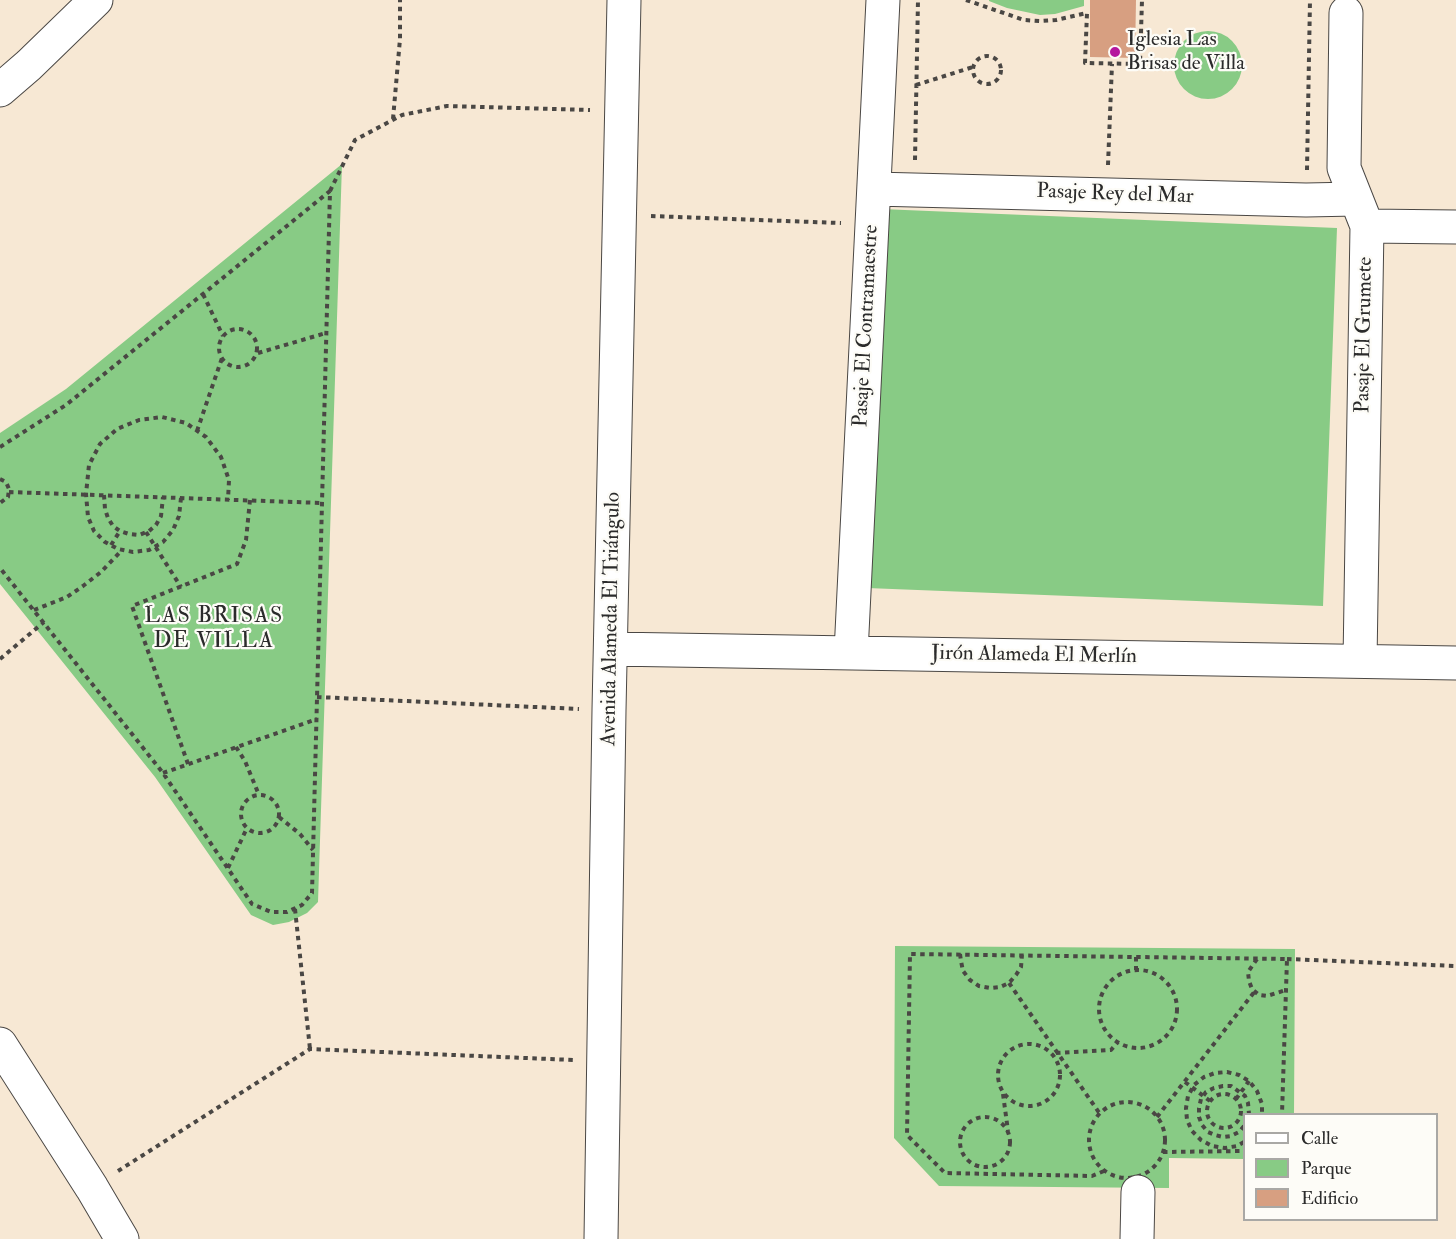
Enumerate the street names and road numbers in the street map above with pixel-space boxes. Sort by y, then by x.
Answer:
street label: Pasaje Rey del Mar [1036,180,1194,210]
street label: Pasaje El Contramaestre [849,224,885,428]
street label: Pasaje El Grumete [1351,257,1379,413]
street label: Avenida Alameda El Triángulo [597,492,627,746]
street label: Jirón Alameda El Merlín [931,642,1137,670]

